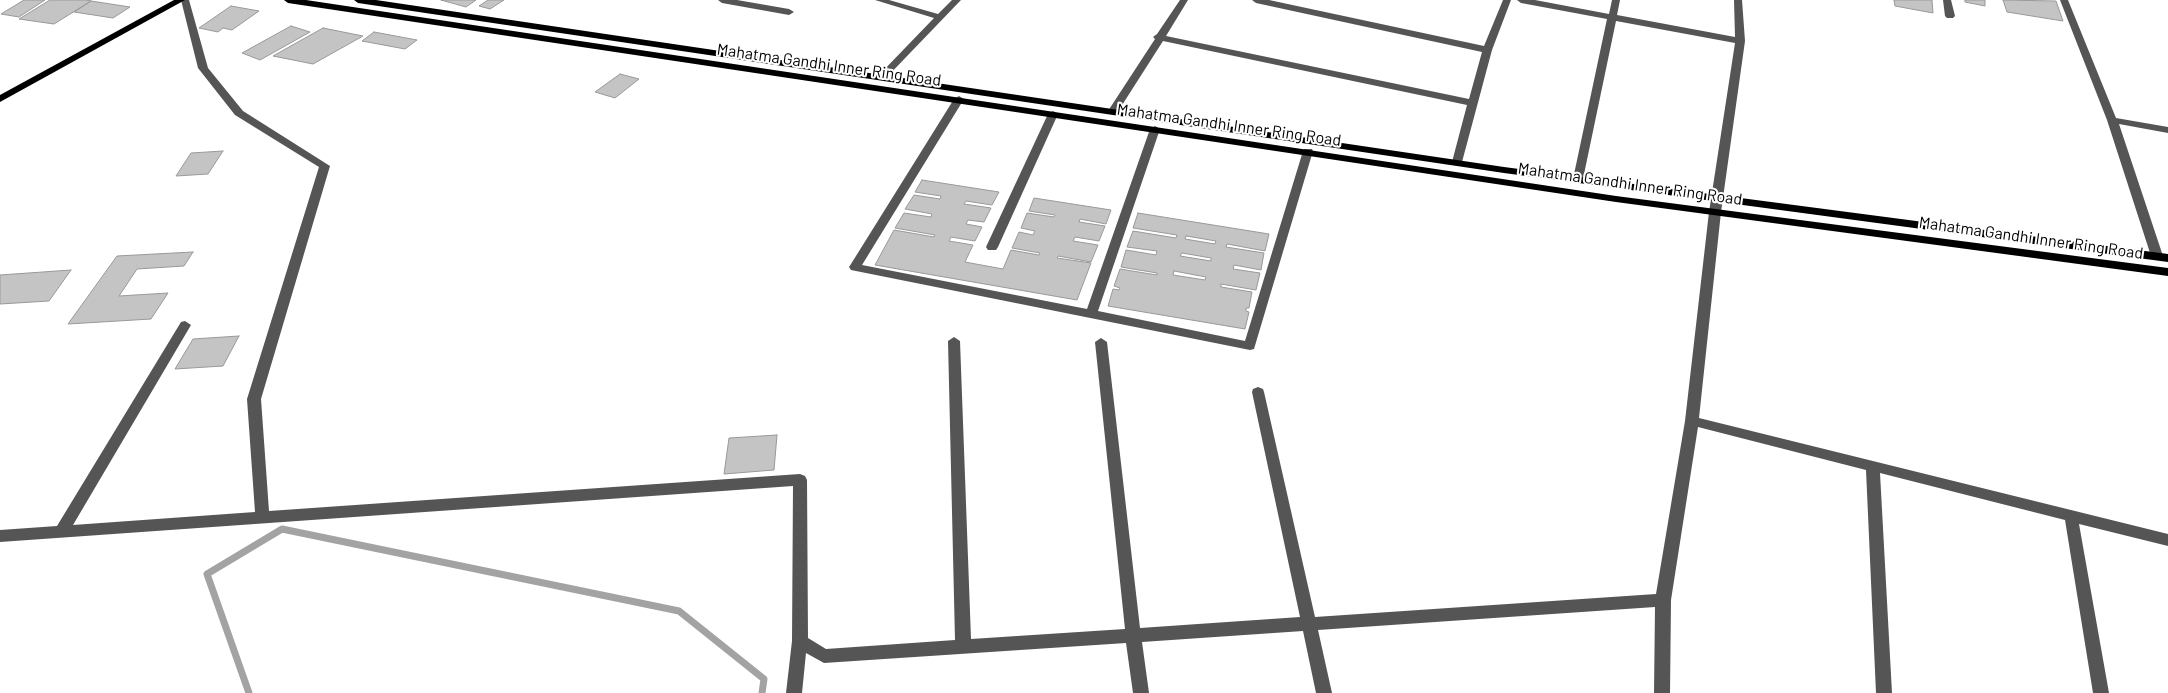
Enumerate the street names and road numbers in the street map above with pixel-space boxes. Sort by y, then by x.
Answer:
street label: Mahatma Gandhi Inner Ring Road [716,40,942,90]
street label: Mahatma Gandhi Inner Ring Road [1116,100,1342,150]
street label: Mahatma Gandhi Inner Ring Road [1517,159,1743,209]
street label: Mahatma Gandhi Inner Ring Road [1918,213,2144,263]

